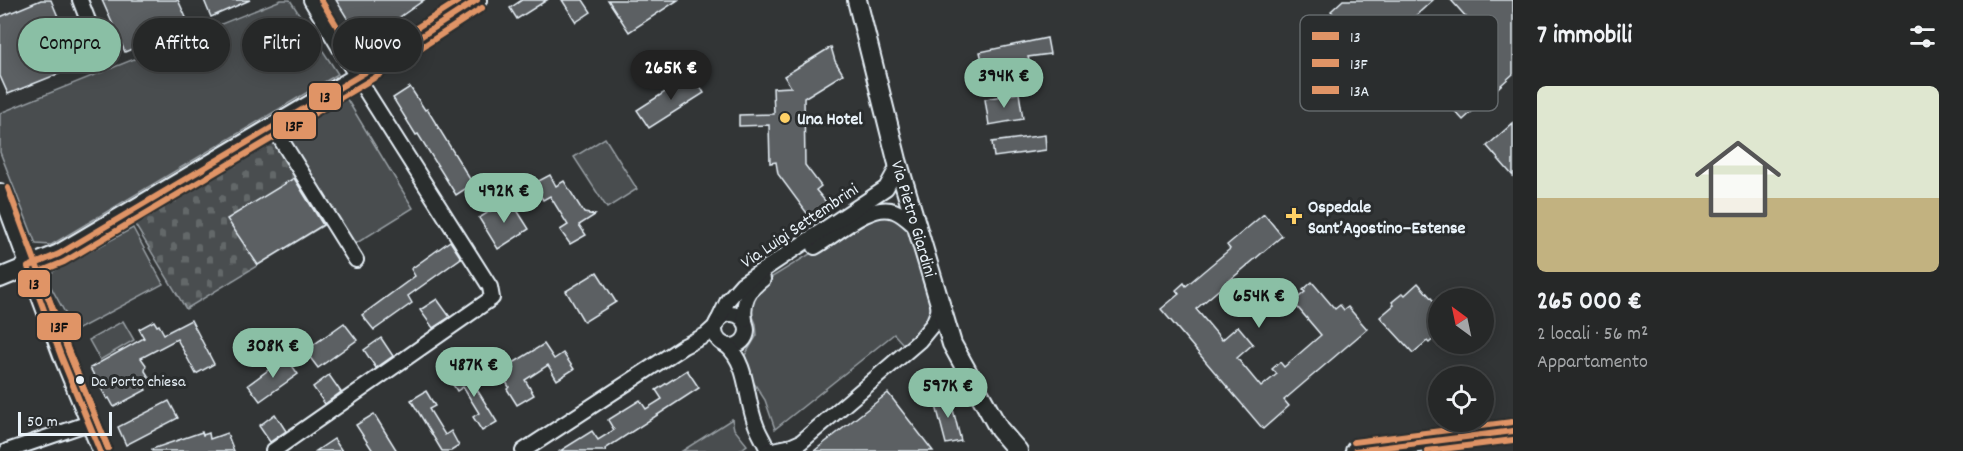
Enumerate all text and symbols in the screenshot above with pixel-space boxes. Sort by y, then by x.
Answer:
legend [1300,15,1498,111]
chip: Compra [18,18,121,72]
chip: Affitta [133,18,230,72]
chip: Filtri [242,18,321,72]
chip: Nuovo [333,18,422,72]
text: 7 immobili [1537,18,1632,55]
icon: filters [1906,20,1939,53]
text: 13 [1350,27,1361,50]
pin: 265K € [622,50,720,101]
text: 13F [1350,54,1368,77]
text: 265K € [645,55,697,83]
pin: 394K € [955,58,1053,109]
text: 394K € [978,63,1030,91]
text: 13A [1350,81,1370,104]
line badge: 13 [308,82,342,111]
text: 13 [320,87,330,110]
place label: Una Hotel [797,108,863,133]
line badge: 13F [272,111,317,140]
marker: Una Hotel [778,111,792,125]
text: 13F [285,116,304,139]
icon: home [1684,125,1792,233]
street label: Via Pietro Giardini [883,158,941,280]
pin: 492K € [455,173,553,224]
text: 492K € [478,178,530,206]
street label: Via Luigi Settembrini [737,178,864,276]
place label: Ospedale Sant’Agostino–Estense [1308,196,1466,242]
marker: Ospedale Sant’Agostino–Estense [1285,207,1303,225]
line badge: 13 [17,269,51,298]
text: 13 [29,274,39,297]
pin: 654K € [1210,278,1308,329]
text: 654K € [1233,283,1285,311]
text: 265 000 € [1537,284,1642,321]
north arrow [1428,288,1494,354]
map controls [1428,288,1494,432]
line badge: 13F [36,312,82,341]
text: 13F [50,317,69,340]
text: 2 locali · 56 m² [1537,321,1648,349]
pin: 308K € [224,328,322,379]
text: 308K € [247,333,299,361]
pin: 487K € [425,347,523,398]
text: Appartamento [1537,349,1648,377]
text: 487K € [450,352,498,380]
button: locate [1428,366,1494,432]
pin: 597K € [899,368,997,419]
place label: Da Porto chiesa [91,371,186,394]
text: 597K € [922,373,974,401]
marker: Da Porto chiesa [74,374,86,386]
scale bar [18,409,112,436]
text: 50 m [27,411,58,434]

